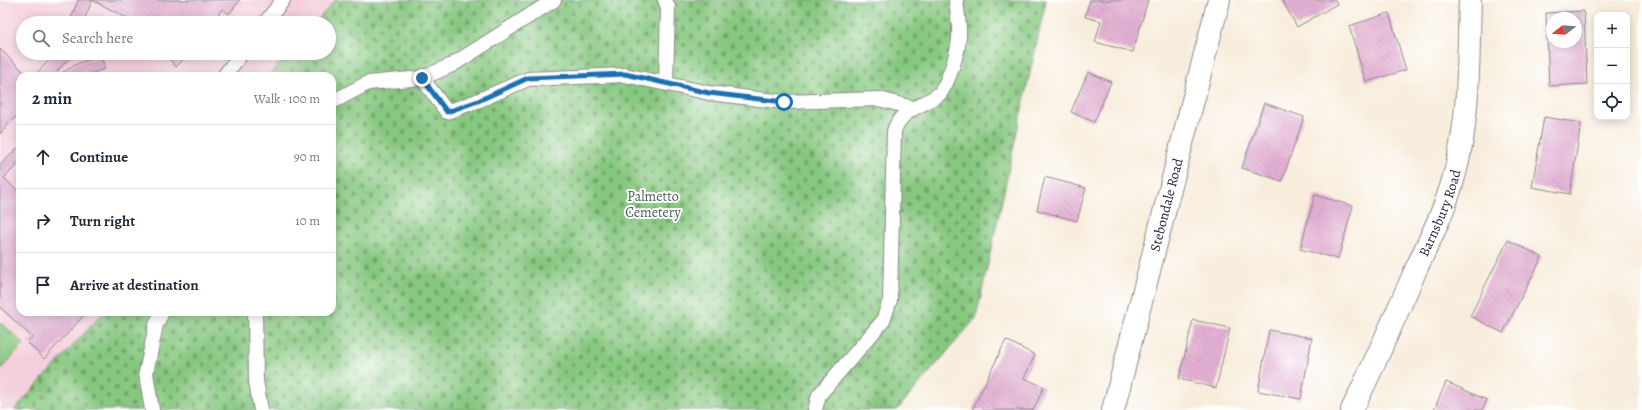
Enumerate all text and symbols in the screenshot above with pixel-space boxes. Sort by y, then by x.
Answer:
north arrow [1546,12,1582,48]
map controls [1594,12,1630,120]
button: + [1594,12,1630,48]
search box [16,16,336,60]
icon: search [30,27,52,49]
text: Search here [62,28,133,48]
button: − [1594,48,1630,84]
route end [413,69,431,87]
button: locate [1594,84,1630,120]
text: 2 min [32,87,72,110]
text: Walk · 100 m [254,90,320,107]
route start [775,93,793,111]
icon: ahead [32,146,54,168]
text: Continue [70,147,128,167]
text: 90 m [294,148,320,165]
street label: Stebondale Road [1145,156,1188,254]
street label: Barnsbury Road [1414,167,1466,260]
park label: Palmetto Cemetery [625,187,681,222]
icon: right [32,210,54,232]
text: Turn right [70,211,135,231]
text: 10 m [295,212,320,229]
icon: arrive [32,274,54,296]
text: Arrive at destination [70,275,199,295]

